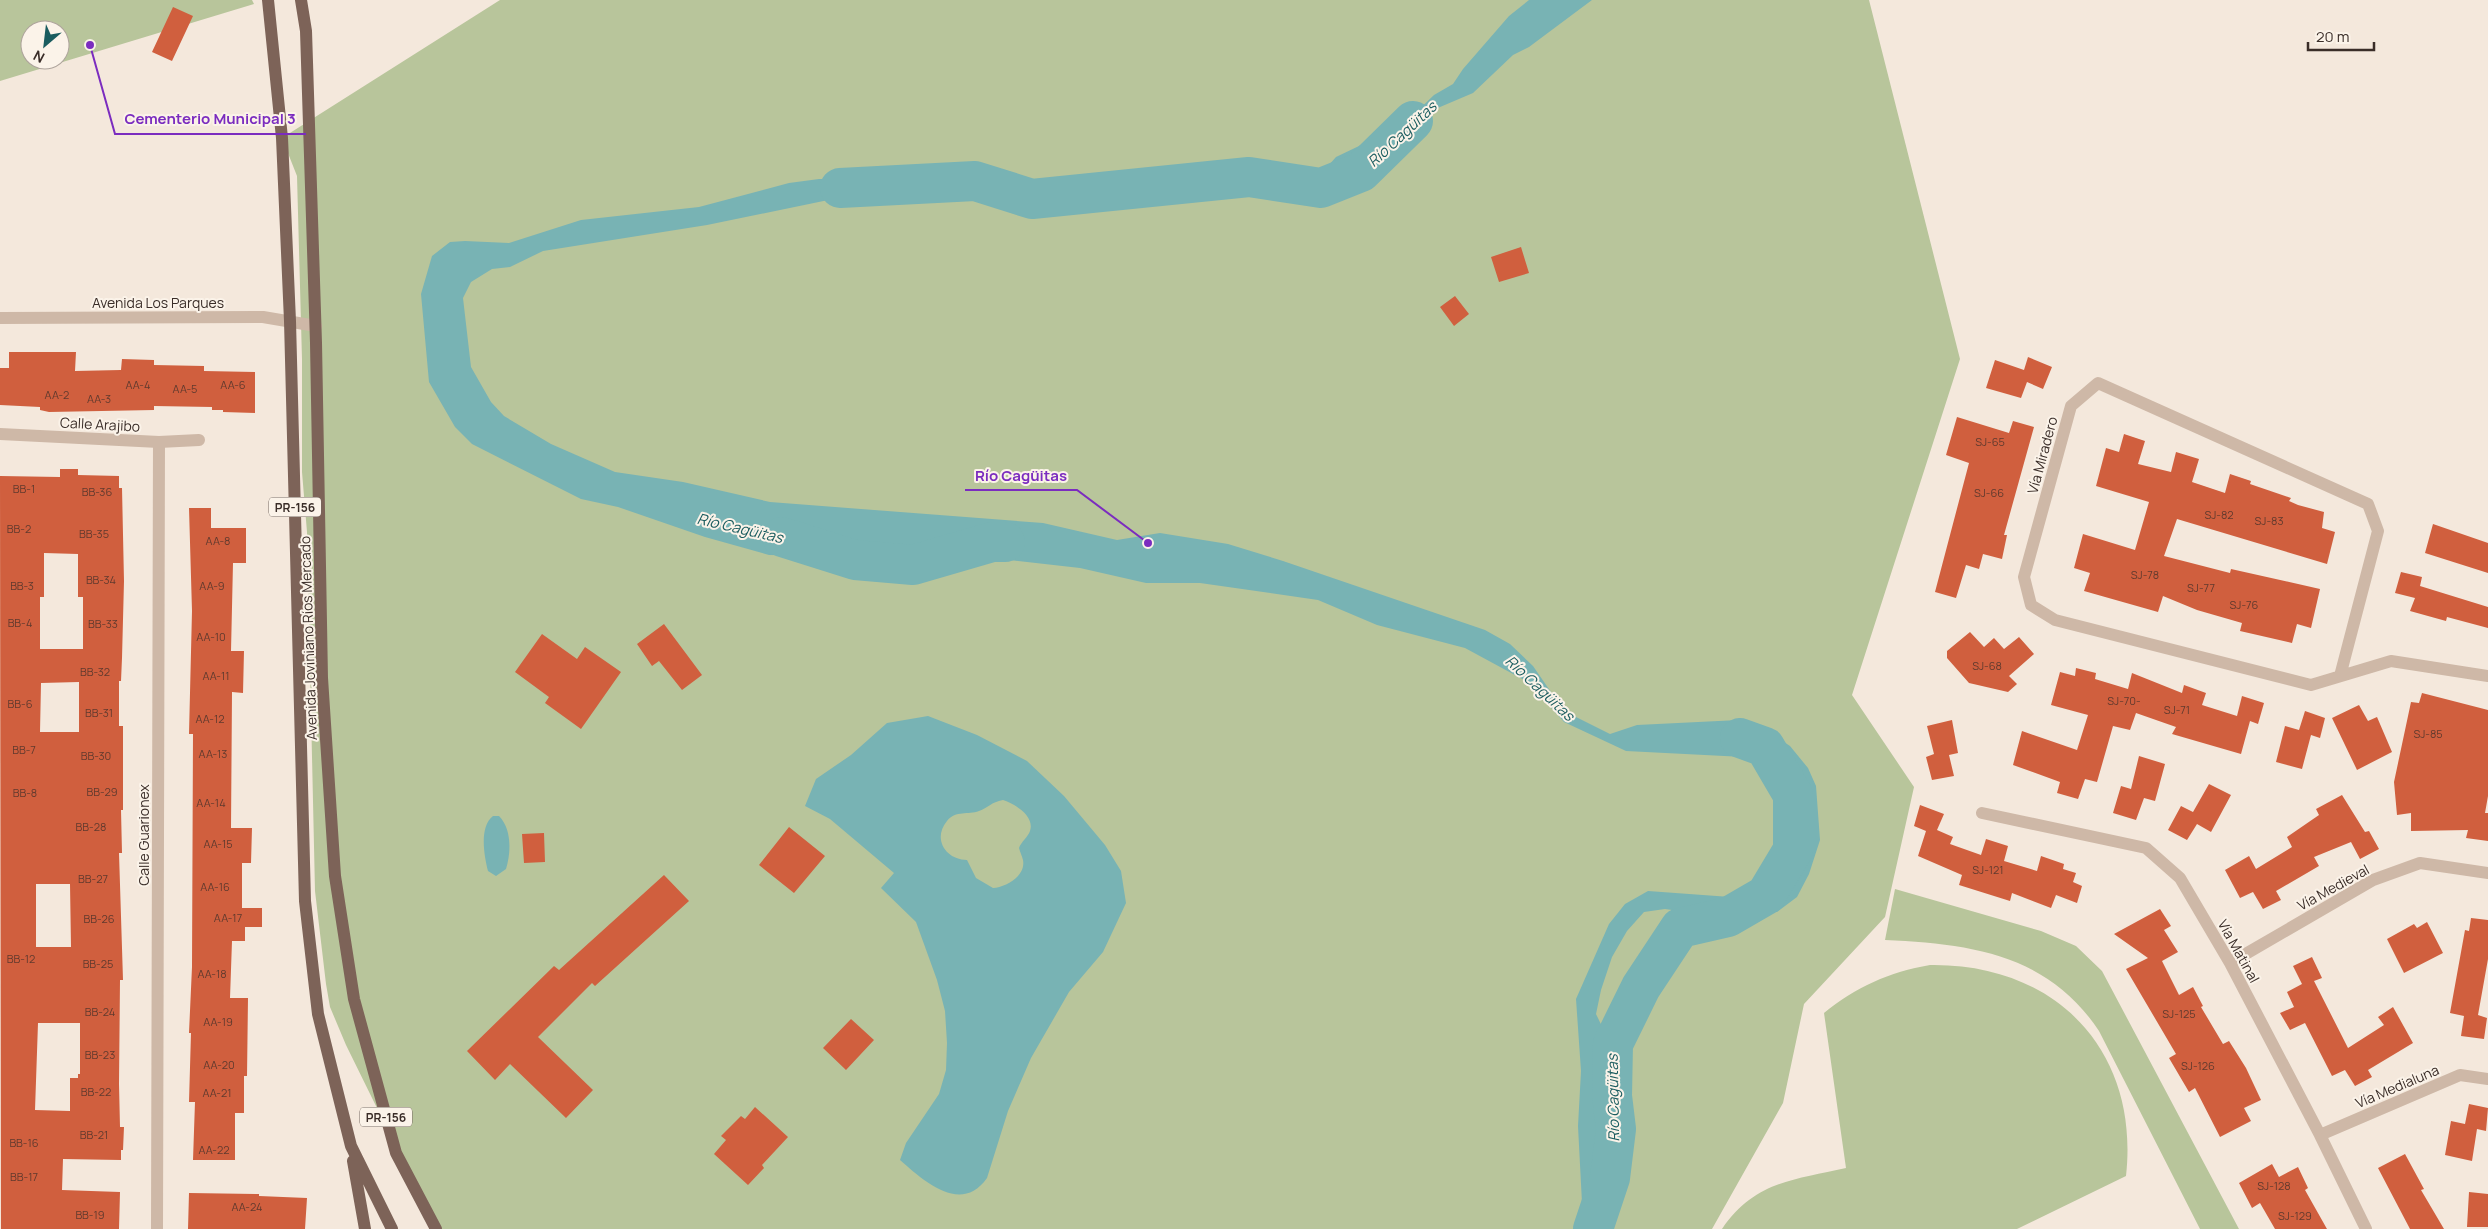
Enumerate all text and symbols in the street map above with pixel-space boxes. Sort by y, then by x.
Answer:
north arrow [20,20,70,70]
scale bar [2308,20,2374,52]
text: 20 m [2316,26,2349,47]
text: N [30,46,48,68]
water label: Río Cagüitas [1363,96,1442,171]
callout: Cementerio Municipal 3 [115,104,306,134]
text: Cementerio Municipal 3 [124,108,296,129]
street label: Avenida Los Parques [92,293,224,312]
house number: AA-4 [125,377,151,392]
house number: AA-6 [220,377,246,392]
house number: AA-5 [173,381,197,396]
house number: AA-2 [45,387,69,402]
house number: AA-3 [87,391,111,406]
street label: Calle Arajibo [60,412,140,436]
street label: Vía Miradero [2023,414,2061,496]
house number: SJ-65 [1975,434,2005,449]
callout: Río Cagüitas [965,460,1077,490]
text: Río Cagüitas [975,465,1067,486]
house number: BB-1 [13,481,35,496]
house number: BB-36 [82,484,112,499]
house number: SJ-66 [1974,485,2004,500]
road number: PR-156 [269,498,321,516]
house number: SJ-82 [2204,507,2234,522]
water label: Río Cagüitas [695,508,786,548]
house number: SJ-83 [2255,513,2283,528]
house number: BB-2 [7,521,31,536]
house number: BB-35 [79,526,109,541]
house number: AA-8 [206,533,230,548]
street label: Avenida Joviniano Ríos Mercado [295,535,321,741]
house number: SJ-78 [2131,567,2159,582]
house number: BB-34 [86,572,116,587]
house number: BB-3 [10,578,34,593]
house number: AA-9 [199,578,225,593]
house number: SJ-77 [2187,580,2215,595]
house number: SJ-76 [2230,597,2259,612]
house number: BB-4 [8,615,32,630]
house number: BB-33 [88,616,118,631]
house number: AA-10 [196,629,226,644]
water label: Río Cagüitas [1501,651,1580,726]
house number: SJ-68 [1972,658,2002,673]
house number: BB-32 [80,664,110,679]
house number: AA-11 [202,668,230,683]
house number: SJ-70- [2107,693,2141,708]
house number: BB-6 [8,696,33,711]
house number: SJ-71 [2164,702,2190,717]
house number: BB-31 [85,705,113,720]
house number: AA-12 [195,711,225,726]
house number: SJ-85 [2413,726,2443,741]
house number: BB-7 [12,742,36,757]
house number: AA-13 [199,746,227,761]
house number: BB-30 [81,748,111,763]
house number: BB-29 [86,784,118,799]
street label: Calle Guarionex [134,784,153,886]
house number: BB-8 [13,785,37,800]
house number: AA-14 [196,795,226,810]
house number: BB-28 [76,819,106,834]
house number: AA-15 [203,836,233,851]
street label: Vía Medieval [2294,859,2372,915]
house number: SJ-121 [1972,862,2004,877]
house number: BB-27 [78,871,108,886]
house number: AA-16 [200,879,230,894]
house number: AA-17 [214,910,242,925]
house number: BB-26 [83,911,115,926]
street label: Vía Matinal [2214,916,2264,986]
house number: BB-12 [7,951,35,966]
house number: BB-25 [83,956,113,971]
house number: AA-18 [197,966,227,981]
house number: BB-24 [85,1004,115,1019]
house number: SJ-125 [2162,1006,2196,1021]
house number: AA-19 [203,1014,233,1029]
house number: BB-23 [85,1047,115,1062]
water label: Río Cagüitas [1602,1053,1624,1142]
house number: AA-20 [203,1057,235,1072]
house number: SJ-126 [2181,1058,2215,1073]
street label: Vía Medialuna [2352,1060,2442,1112]
house number: BB-22 [81,1084,111,1099]
house number: AA-21 [202,1085,232,1100]
road number: PR-156 [360,1108,412,1126]
house number: BB-21 [80,1127,108,1142]
house number: BB-16 [9,1135,39,1150]
house number: AA-22 [198,1142,230,1157]
house number: BB-17 [10,1169,38,1184]
house number: SJ-128 [2257,1178,2291,1193]
house number: AA-24 [231,1199,263,1214]
house number: BB-19 [75,1207,105,1222]
house number: SJ-129 [2278,1208,2312,1223]

